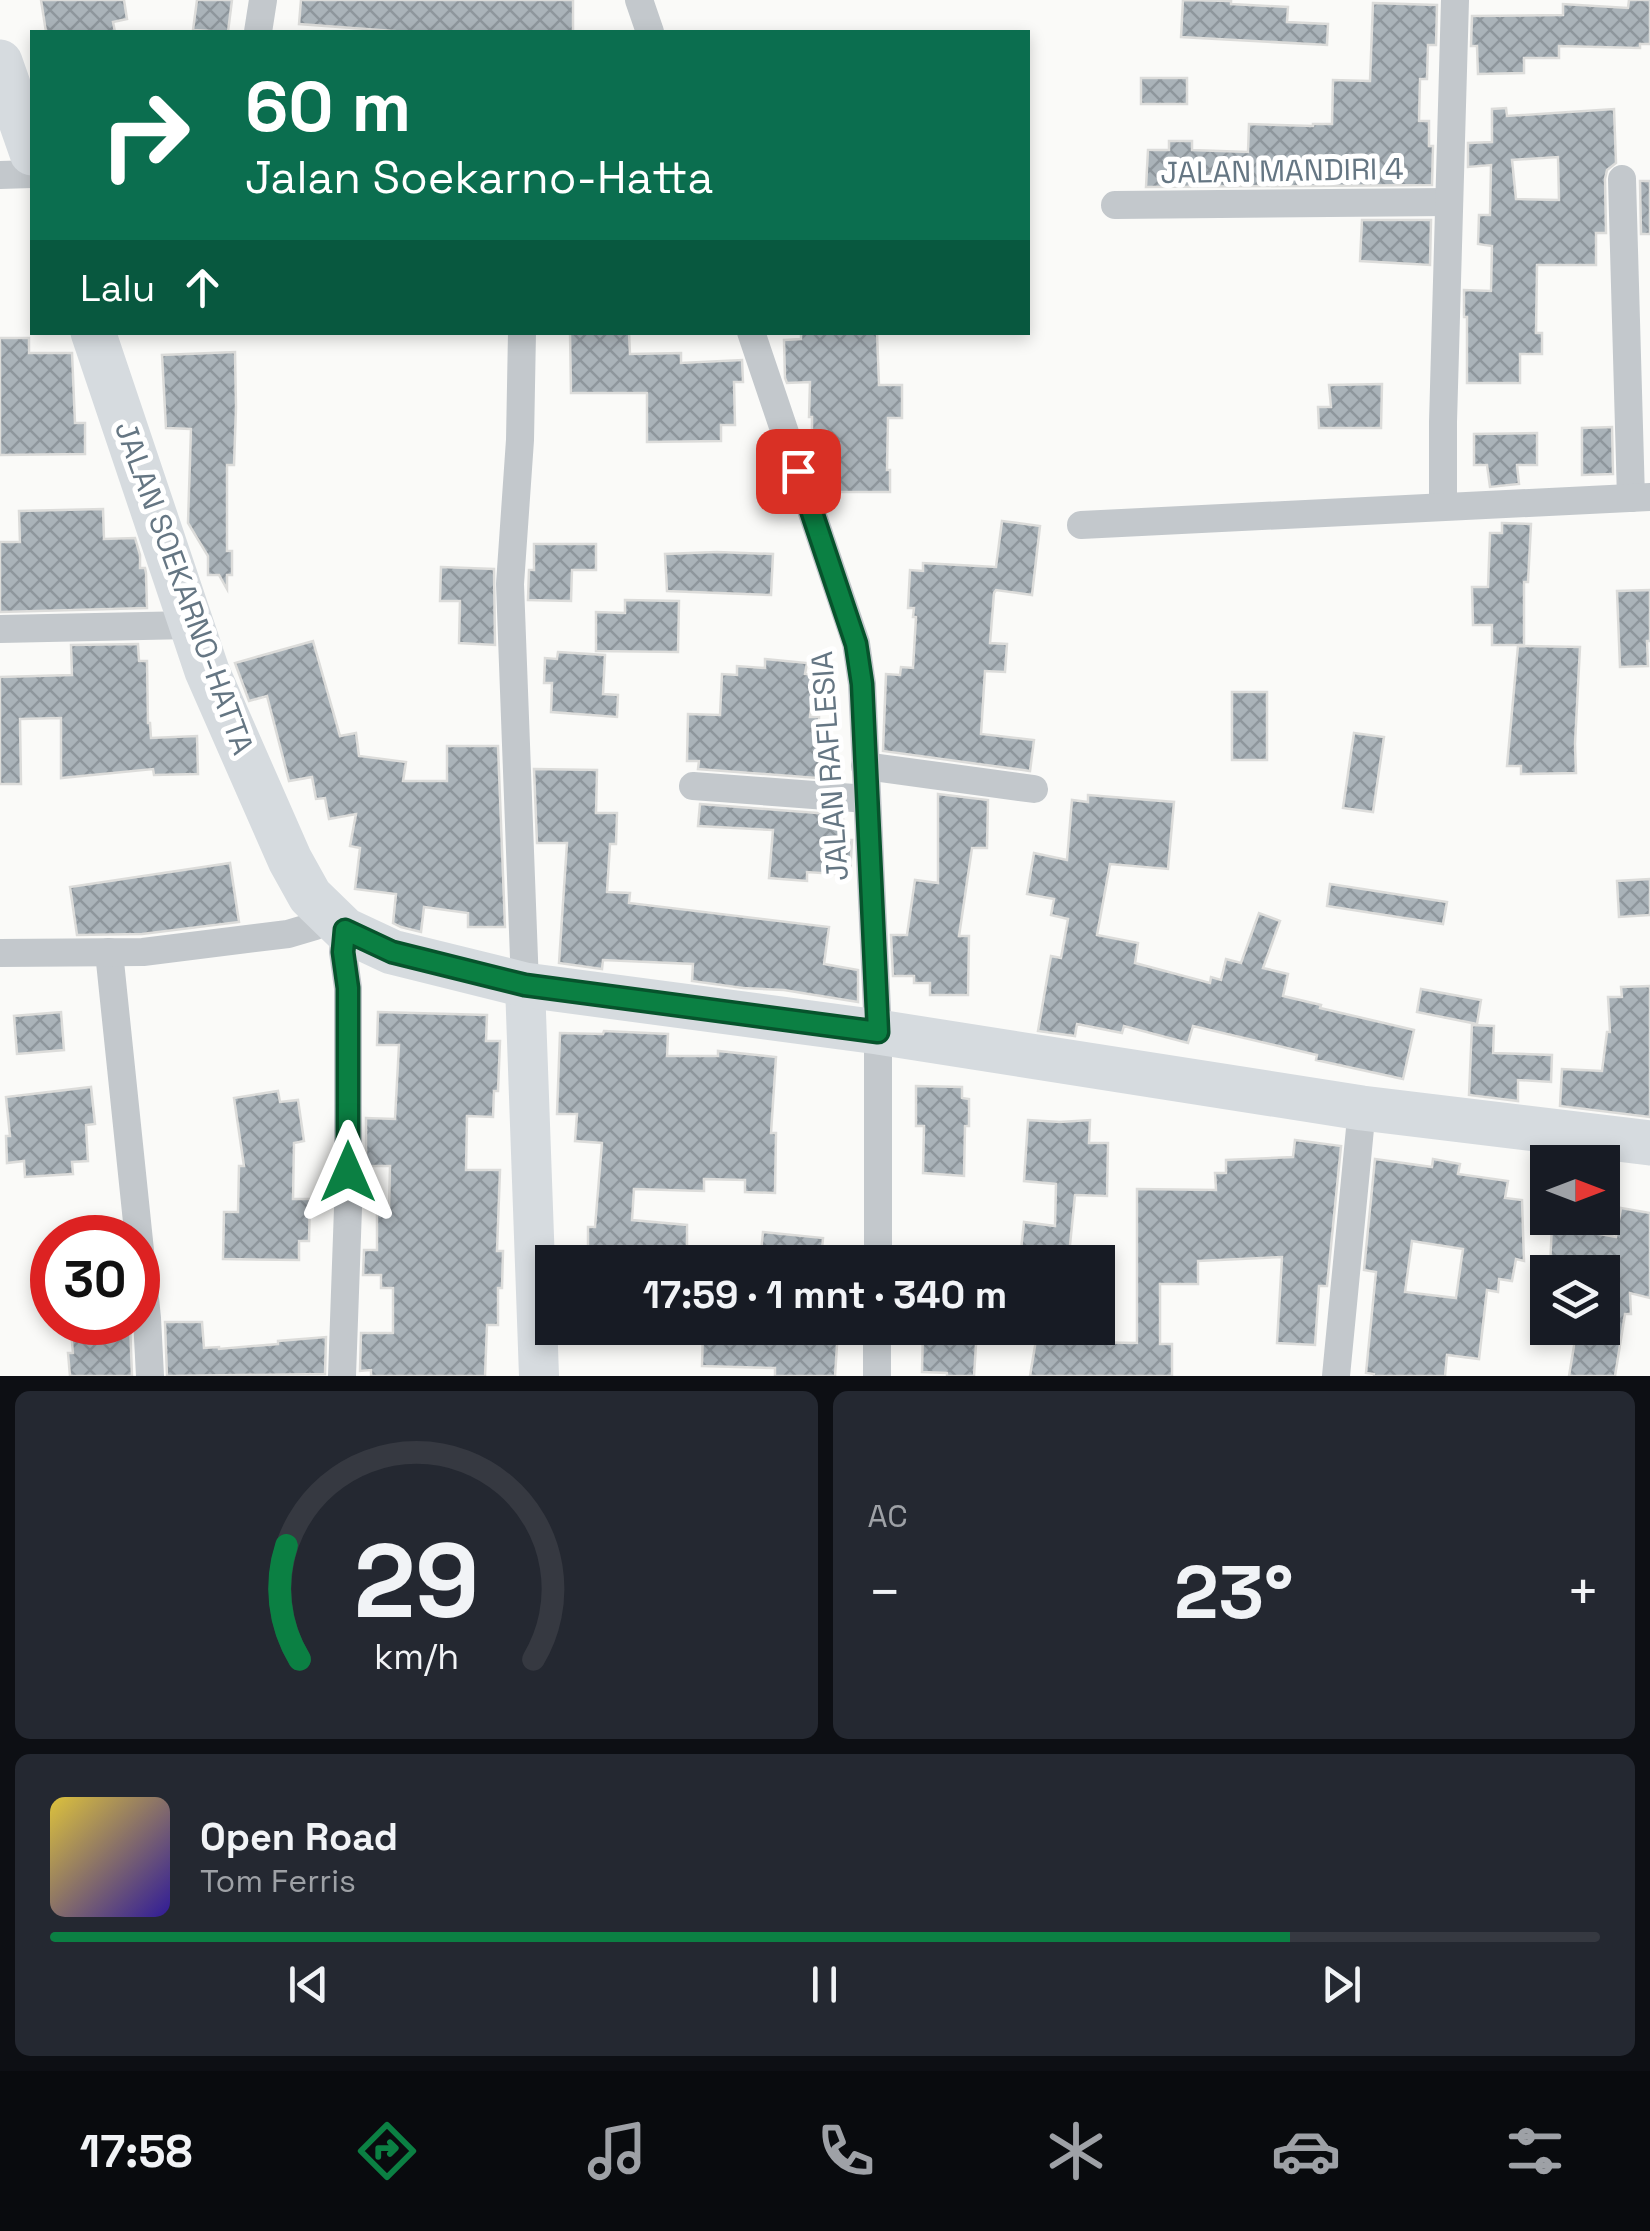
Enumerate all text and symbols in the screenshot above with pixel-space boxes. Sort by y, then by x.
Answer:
text: 60 m [245,62,411,151]
icon: right [80,70,210,200]
text: Jalan Soekarno-Hatta [245,149,713,206]
street label: JALAN MANDIRI 4 [1160,149,1404,192]
icon: ahead [175,260,230,315]
text: Lalu [80,264,155,312]
street label: JALAN SOEKARNO-HATTA [106,416,263,760]
pin [756,429,841,514]
icon: arrive [771,444,826,499]
street label: JALAN RAFLESIA [802,650,857,882]
position arrow [296,1120,400,1224]
north arrow [1530,1145,1620,1235]
map controls [1530,1145,1620,1345]
speed limit sign: 30 [30,1215,160,1345]
button: layers [1530,1255,1620,1345]
text: 17:59 · 1 mnt · 340 m [643,1271,1007,1319]
text: AC [868,1496,908,1536]
text: 29 [353,1515,479,1647]
text: 23° [1174,1544,1294,1640]
text: − [868,1557,902,1627]
text: + [1566,1557,1600,1627]
text: km/h [374,1634,459,1679]
text: Open Road [200,1813,398,1861]
text: Tom Ferris [200,1861,356,1901]
icon: previous [281,1957,336,2012]
icon: pause [797,1957,852,2012]
icon: next [1314,1957,1369,2012]
icon: directions [352,2116,422,2186]
icon: music [582,2116,652,2186]
icon: phone [811,2116,881,2186]
icon: climate [1041,2116,1111,2186]
icon: car [1271,2116,1341,2186]
icon: filters [1500,2116,1570,2186]
text: 17:58 [80,2123,192,2180]

